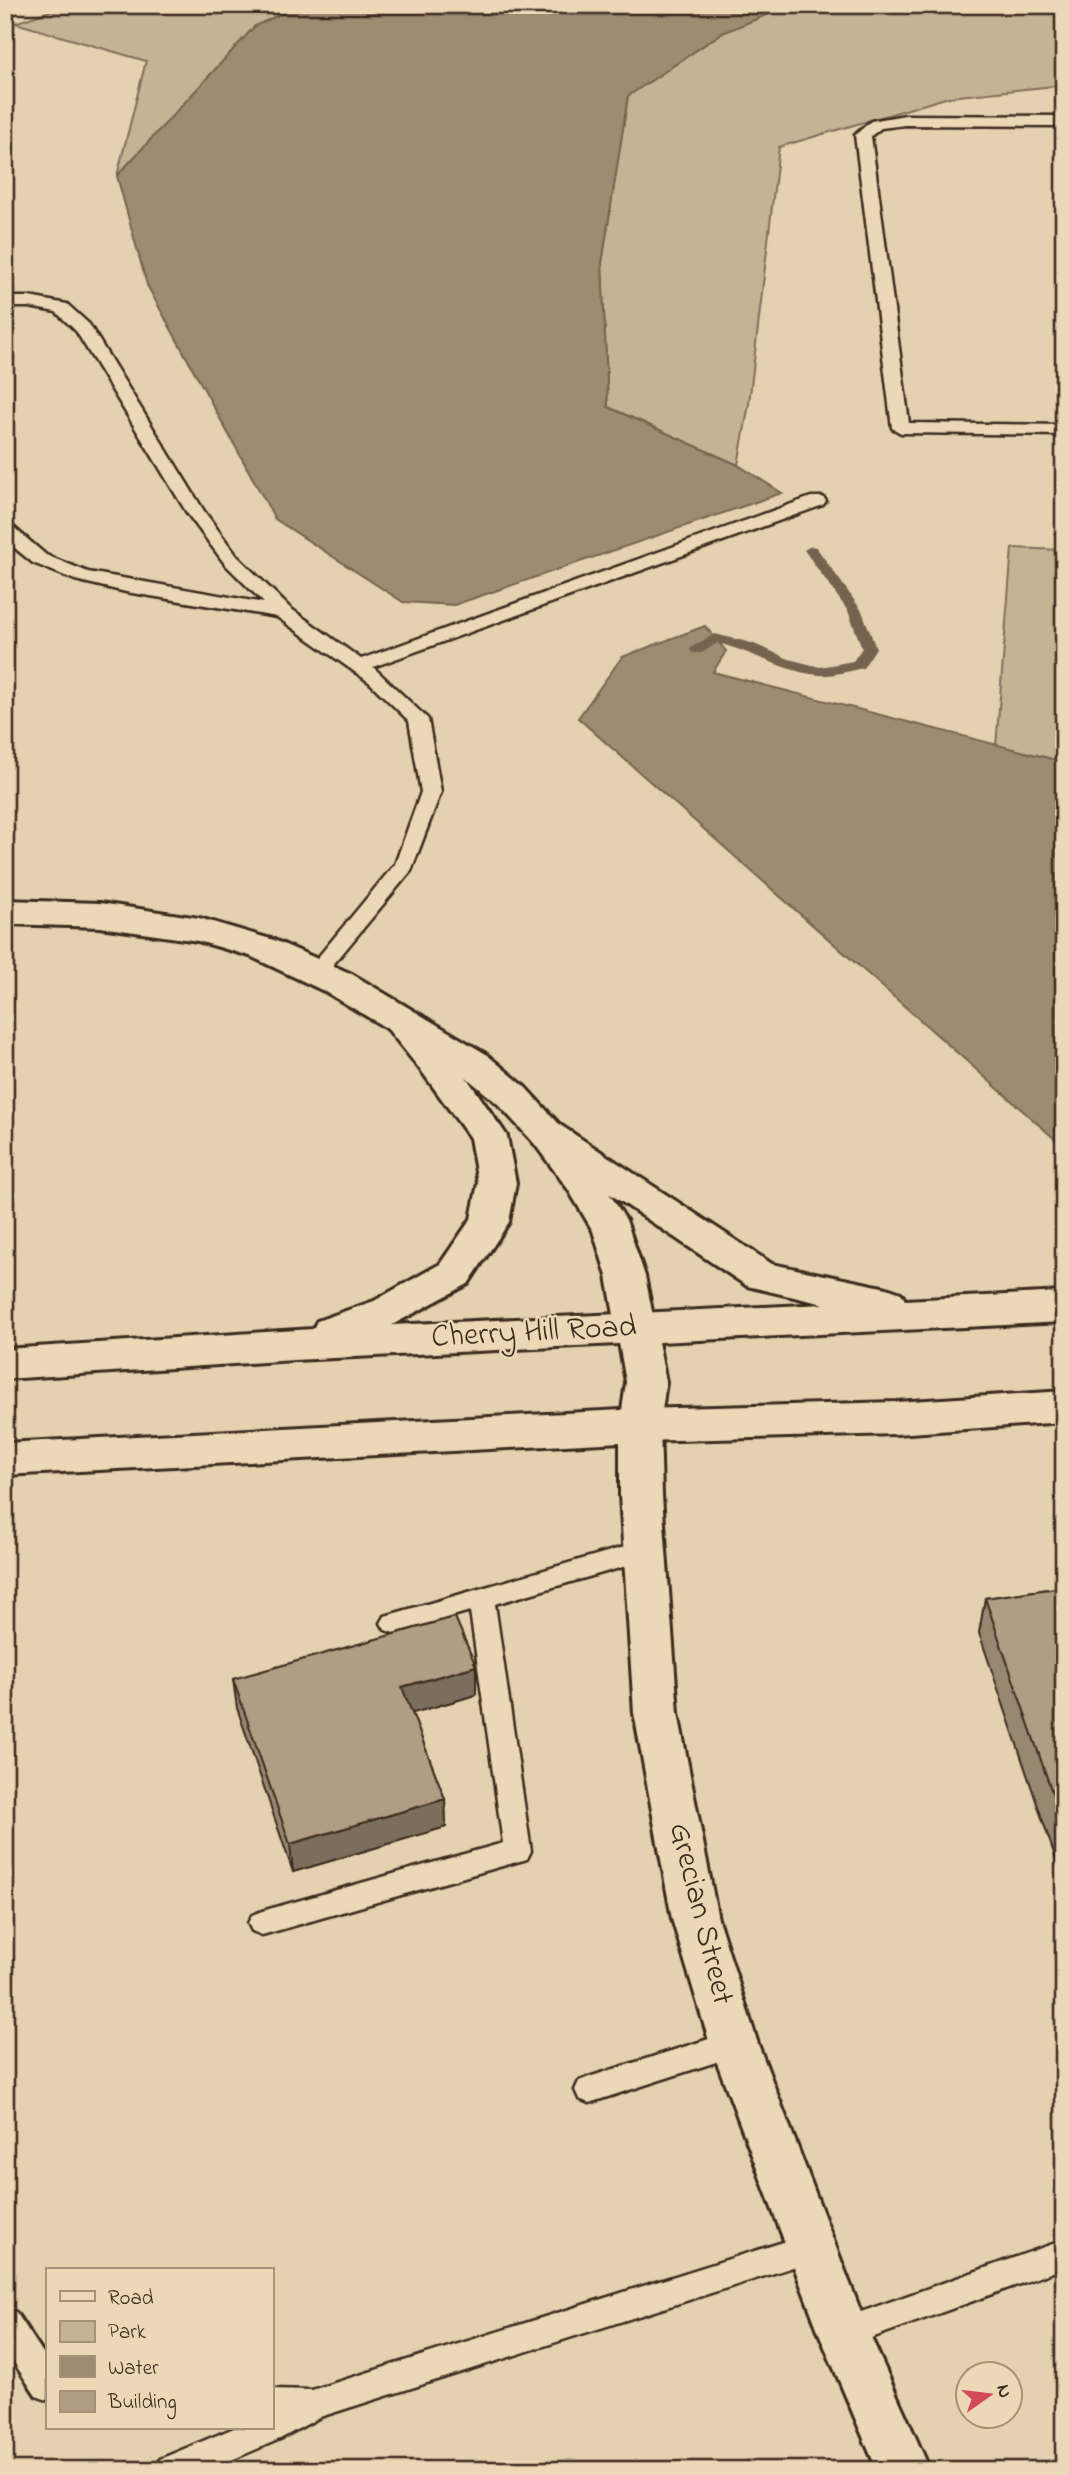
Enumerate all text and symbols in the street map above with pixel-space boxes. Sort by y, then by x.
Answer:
street label: Cherry Hill Road [430,1304,638,1362]
street label: Grecian Street [655,1818,745,2010]
legend [46,2268,273,2430]
text: Road [108,2284,154,2314]
text: Park [108,2318,147,2348]
text: Water [108,2354,159,2384]
north arrow [954,2360,1024,2430]
text: N [988,2382,1018,2401]
text: Building [107,2388,177,2420]

